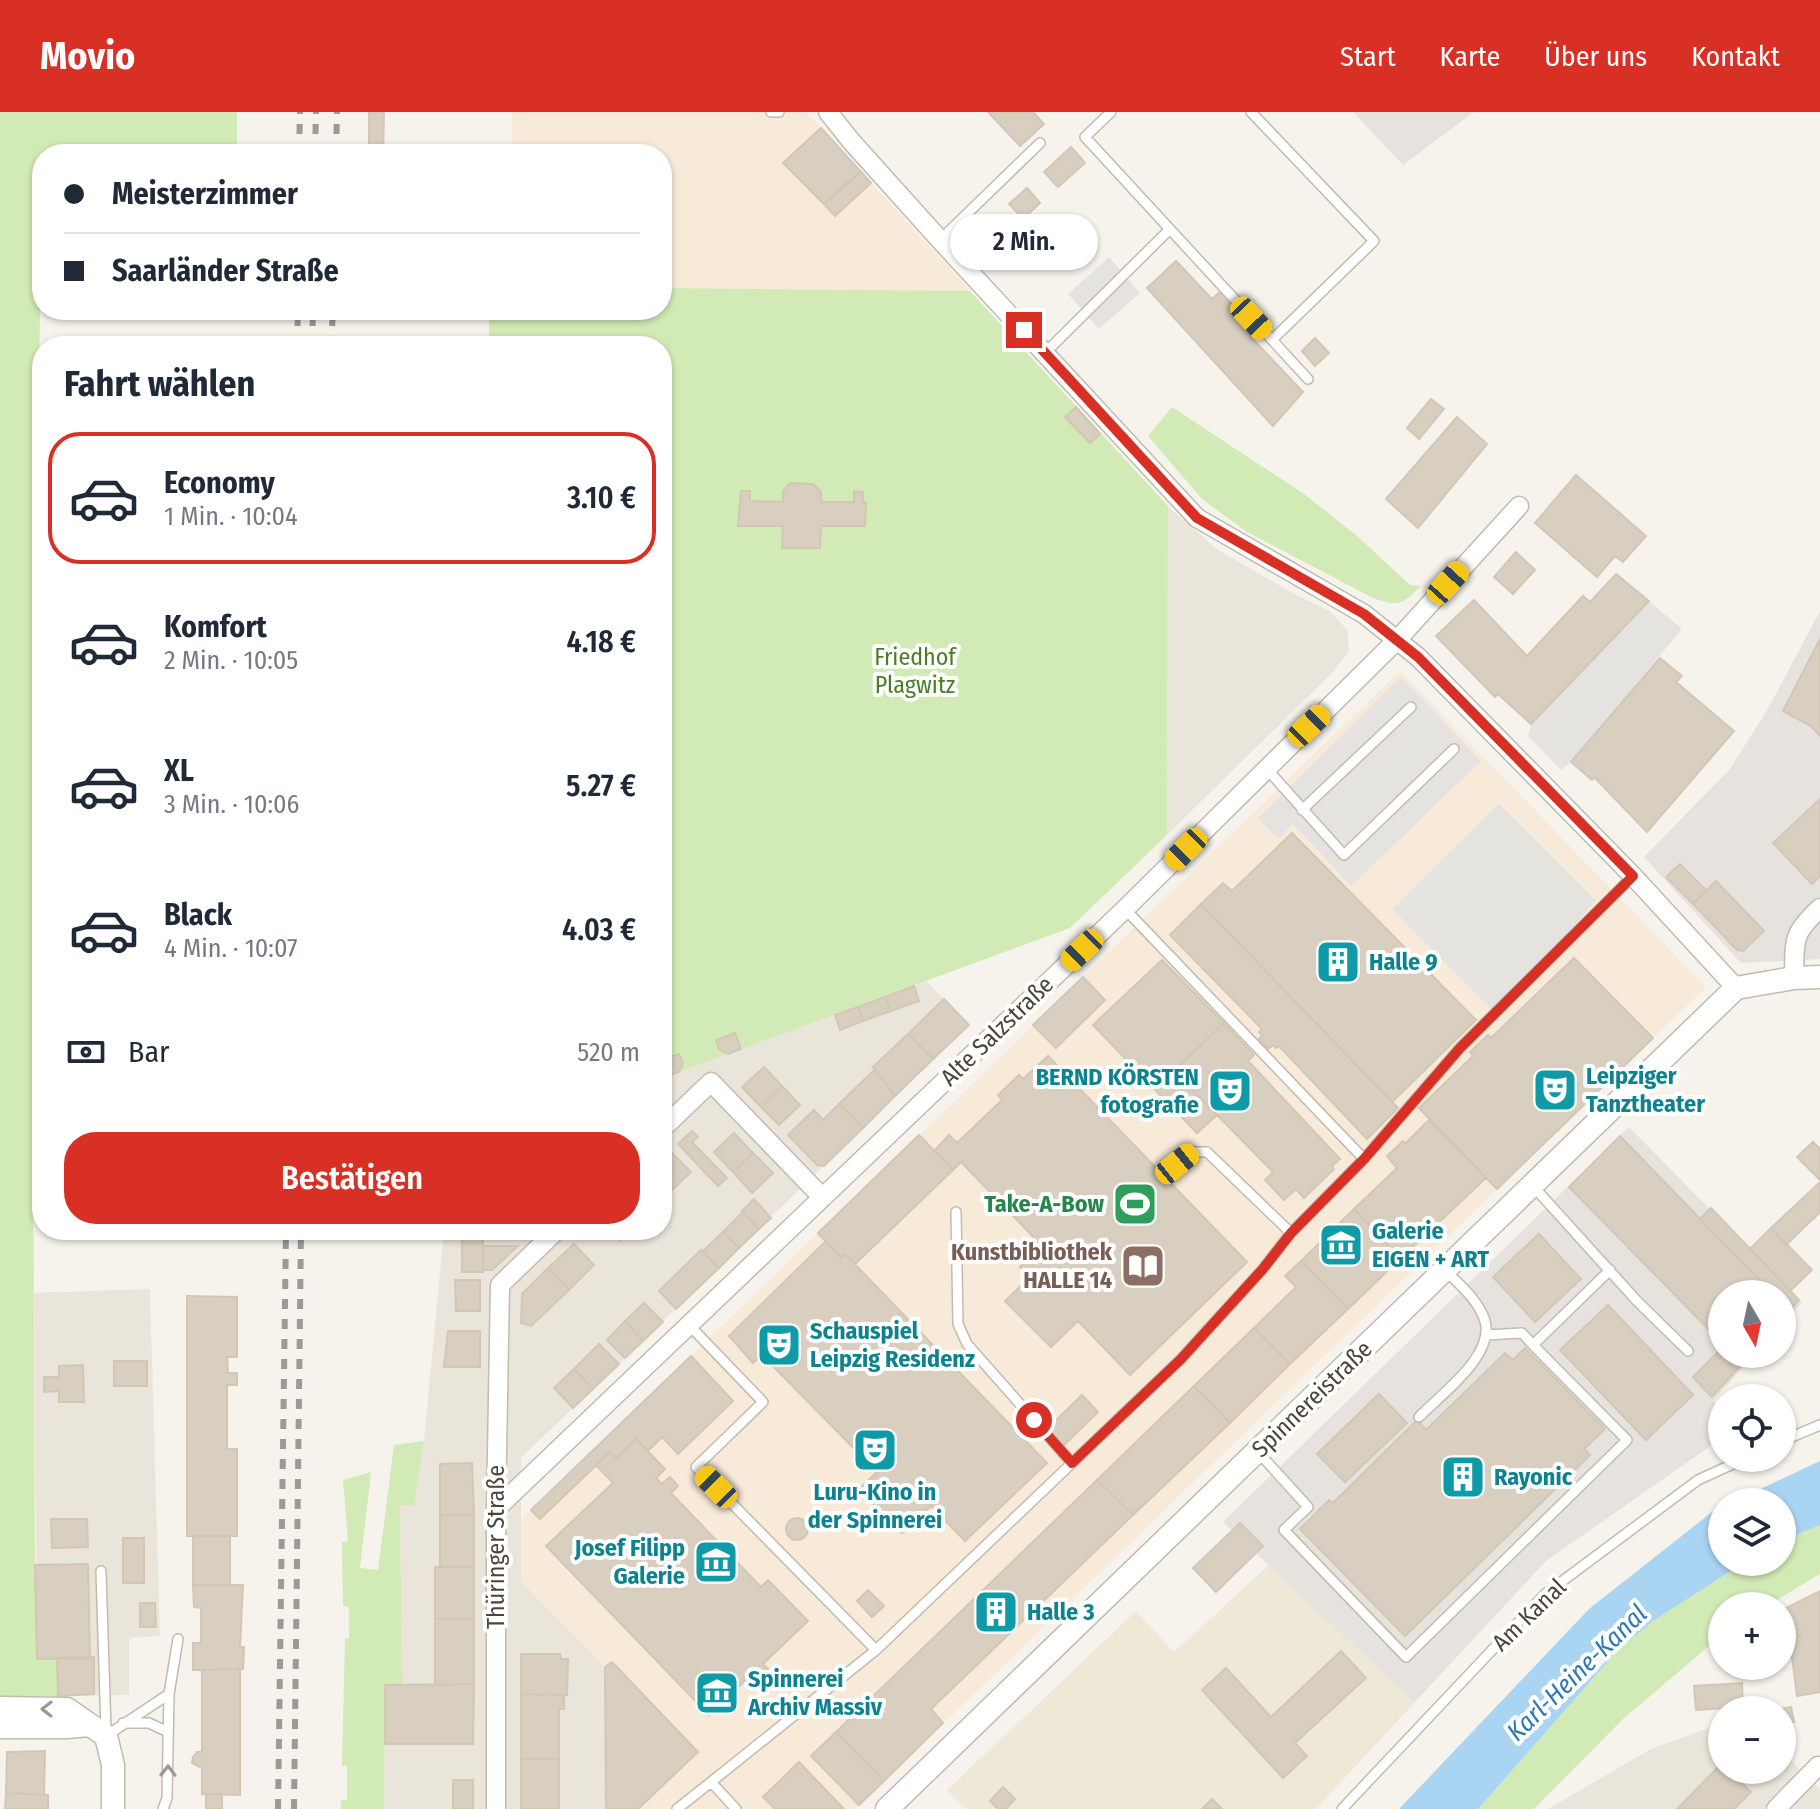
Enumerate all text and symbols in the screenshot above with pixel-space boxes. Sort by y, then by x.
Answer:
text: Movio [40,33,135,79]
text: Start [1340,40,1396,73]
text: Karte [1440,40,1500,73]
text: Über uns [1544,40,1647,73]
text: Kontakt [1691,40,1780,73]
text: Meisterzimmer [112,176,298,212]
callout: 2 Min. [950,214,1098,270]
text: 2 Min. [993,226,1055,257]
text: Saarländer Straße [112,253,339,289]
car [1226,292,1276,344]
route end [1006,312,1042,348]
text: Fahrt wählen [64,362,255,406]
icon: car [68,462,140,534]
text: Economy [164,465,275,501]
text: 3.10 € [567,480,636,516]
text: 1 Min. · 10:04 [164,501,298,532]
car [1423,557,1473,609]
icon: car [68,606,140,678]
text: Komfort [164,609,267,645]
text: 4.18 € [566,624,636,660]
park label: Friedhof Plagwitz [874,643,957,699]
text: 2 Min. · 10:05 [164,645,298,676]
car [1283,701,1335,751]
icon: car [68,750,140,822]
text: XL [164,753,194,789]
text: 5.27 € [566,768,636,804]
text: 3 Min. · 10:06 [164,789,299,820]
car [1161,824,1211,874]
icon: car [68,894,140,966]
text: Black [164,897,232,933]
text: 4.03 € [562,912,636,948]
car [1056,925,1108,975]
text: 4 Min. · 10:07 [164,933,297,964]
building icon: Halle 9 [1314,938,1362,986]
place label: Halle 9 [1369,948,1438,976]
street label: Alte Salzstraße [935,970,1059,1092]
icon: cash [64,1030,108,1074]
text: Bar [128,1034,170,1070]
text: 520 m [577,1037,640,1068]
place label: Leipziger Tanztheater [1586,1062,1705,1118]
place label: BERND KÖRSTEN fotografie [1036,1063,1199,1119]
theatre icon: Leipziger Tanztheater [1531,1066,1579,1114]
theatre icon: BERND KÖRSTEN fotografie [1206,1067,1254,1115]
button: Bestätigen [64,1132,640,1224]
car [1151,1140,1203,1188]
sports icon: Take-A-Bow [1111,1180,1159,1228]
place label: Take-A-Bow [984,1190,1104,1218]
place label: Galerie EIGEN + ART [1372,1217,1489,1273]
museum icon: Galerie EIGEN + ART [1317,1221,1365,1269]
place label: Kunstbibliothek HALLE 14 [951,1238,1113,1294]
library icon: Kunstbibliothek HALLE 14 [1119,1242,1167,1290]
north arrow [1708,1280,1796,1368]
map controls [1708,1280,1796,1784]
place label: Schauspiel Leipzig Residenz [810,1317,975,1373]
theatre icon: Schauspiel Leipzig Residenz [755,1321,803,1369]
street label: Spinnereistraße [1246,1335,1378,1463]
button: locate [1708,1384,1796,1472]
route start [1016,1402,1052,1438]
theatre icon: Luru-Kino in der Spinnerei [851,1426,899,1474]
building icon: Rayonic [1439,1453,1487,1501]
car [691,1462,741,1512]
place label: Rayonic [1494,1463,1573,1491]
street label: Thüringer Straße [482,1465,510,1629]
place label: Luru-Kino in der Spinnerei [808,1478,942,1534]
button: layers [1708,1488,1796,1576]
place label: Josef Filipp Galerie [574,1534,685,1590]
museum icon: Josef Filipp Galerie [692,1538,740,1586]
street label: Am Kanal [1486,1573,1572,1657]
building icon: Halle 3 [972,1588,1020,1636]
button: + [1708,1592,1796,1680]
place label: Halle 3 [1027,1598,1095,1626]
water label: Karl-Heine-Kanal [1501,1598,1654,1748]
place label: Spinnerei Archiv Massiv [747,1665,883,1721]
museum icon: Spinnerei Archiv Massiv [693,1669,741,1717]
button: − [1708,1696,1796,1784]
one-way arrow [40,1700,53,1717]
one-way arrow [159,1764,177,1777]

